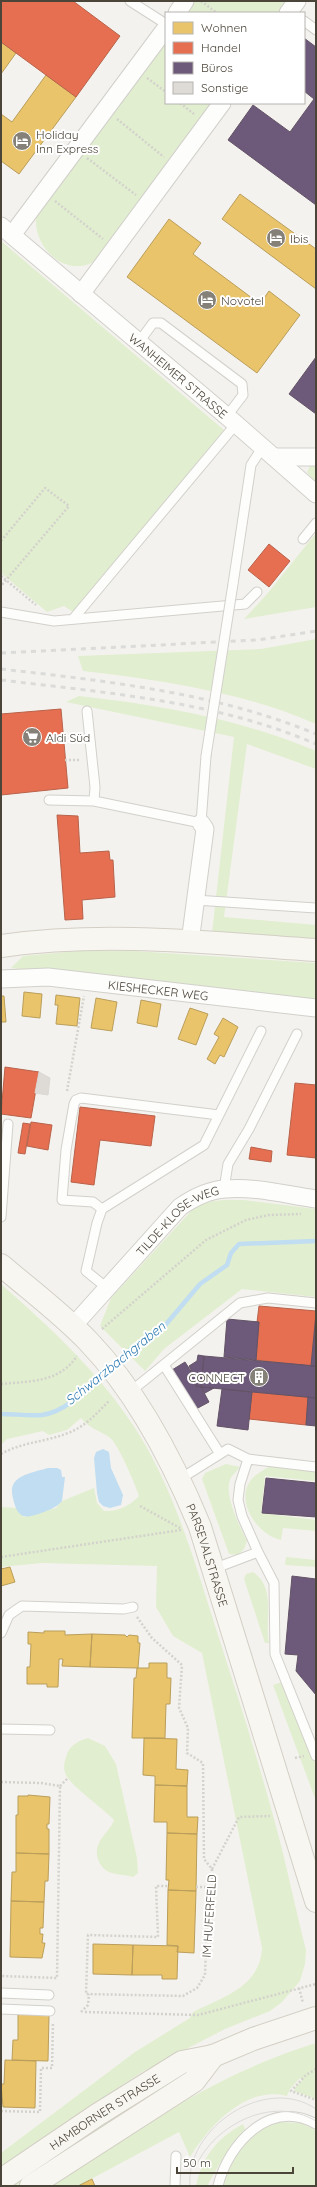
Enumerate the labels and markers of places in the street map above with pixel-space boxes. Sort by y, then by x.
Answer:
place label: Holiday Inn Express [36,127,99,156]
hotel icon: Holiday Inn Express [11,130,33,152]
hotel icon: Ibis [265,227,287,249]
place label: Ibis [290,231,309,246]
hotel icon: Novotel [196,289,218,311]
place label: Novotel [221,293,264,308]
supermarket icon: Aldi Süd [21,726,43,748]
place label: Aldi Süd [46,730,90,745]
building icon: CONNECT [248,1366,270,1388]
place label: CONNECT [189,1370,245,1385]

